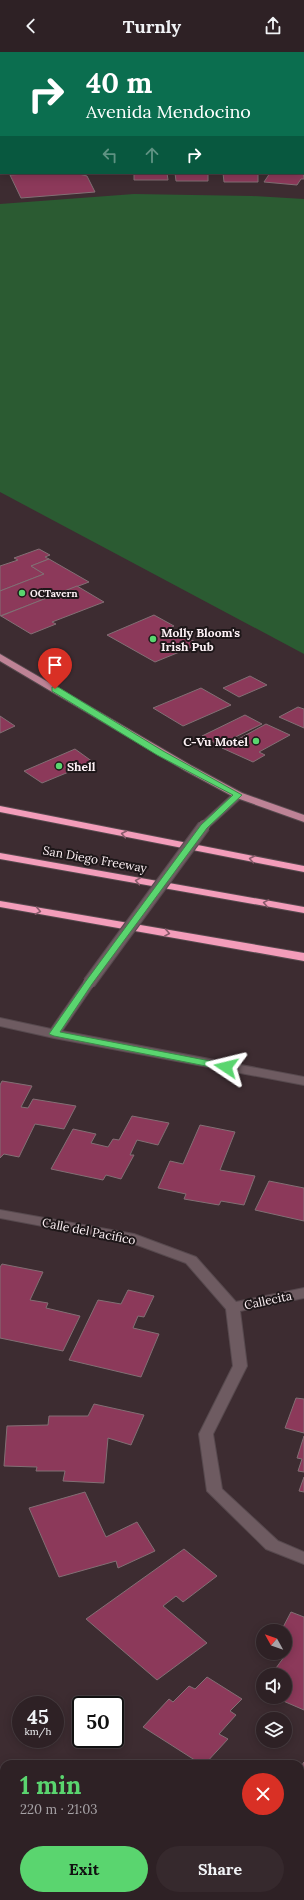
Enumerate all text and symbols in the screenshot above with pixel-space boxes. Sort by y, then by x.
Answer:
icon: back [20,15,42,37]
text: Turnly [123,15,181,38]
icon: share [262,15,284,37]
text: 40 m [86,65,152,101]
icon: right [20,68,72,120]
text: Avenida Mendocino [86,100,251,123]
icon: left [99,144,121,166]
icon: ahead [141,144,163,166]
icon: right [183,144,205,166]
place label: OCTavern [30,587,78,600]
marker: OCTavern [17,588,27,598]
place label: Molly Bloom's Irish Pub [161,625,240,654]
marker: Molly Bloom's Irish Pub [148,634,158,644]
pin [38,648,72,689]
icon: arrive [44,654,66,676]
place label: C-Vu Motel [183,734,248,749]
marker: C-Vu Motel [251,736,261,746]
place label: Shell [67,759,96,774]
marker: Shell [54,761,64,771]
one-way arrow [121,830,128,838]
street label: San Diego Freeway [42,842,149,876]
one-way arrow [249,855,255,864]
one-way arrow [134,877,141,885]
one-way arrow [262,899,269,908]
one-way arrow [35,906,42,914]
one-way arrow [163,928,170,937]
position arrow [205,1046,247,1088]
street label: Calle del Pacifico [41,1215,137,1247]
street label: Callecita [243,1288,293,1312]
north arrow [256,1624,292,1660]
map controls [256,1624,292,1748]
button: sound [256,1668,292,1704]
speed limit sign: 50 [72,1696,124,1748]
text: 45 [27,1704,49,1729]
button: layers [256,1712,292,1748]
text: km/h [24,1725,52,1738]
text: 1 min [20,1770,81,1801]
button: close [242,1773,284,1815]
text: 220 m · 21:03 [20,1801,97,1818]
button: Exit [20,1846,148,1892]
button: Share [156,1846,284,1892]

